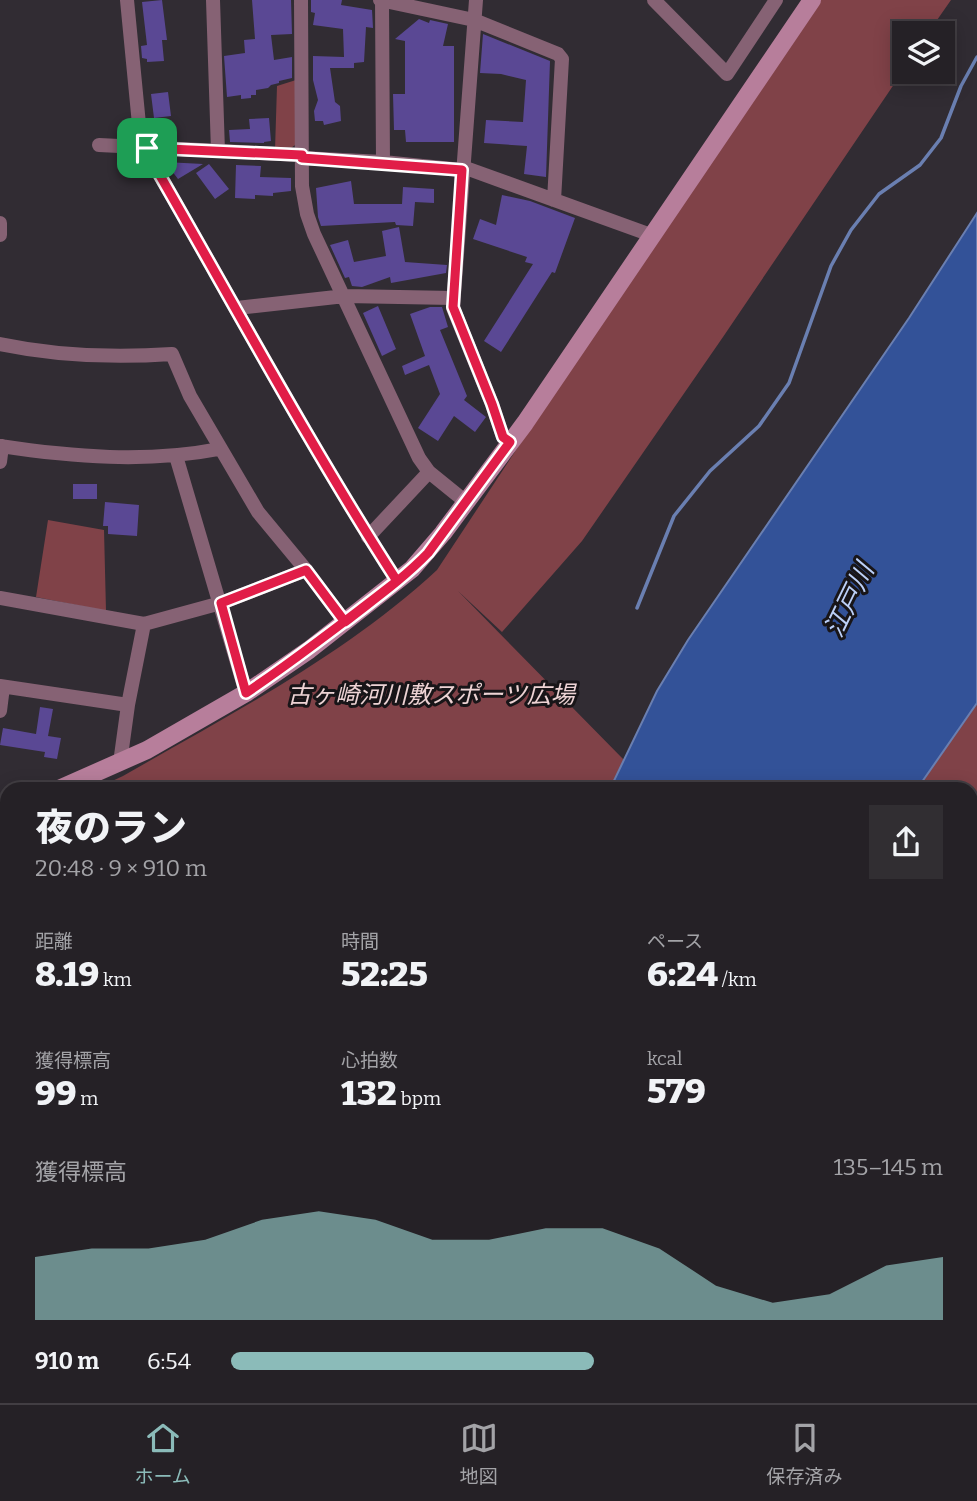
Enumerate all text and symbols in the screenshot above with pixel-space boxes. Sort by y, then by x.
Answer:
map controls [892,21,955,84]
button: layers [892,21,955,84]
pin [117,118,177,178]
icon: arrive [128,129,166,167]
water label: 江戸川 [818,556,882,642]
park label: 古ヶ崎河川敷スポーツ広場 [287,681,578,709]
text: 夜のラン [35,805,187,851]
button: share [869,805,943,879]
text: 20:48 · 9 × 910 m [35,854,207,882]
text: 距離 [35,930,73,953]
text: 時間 [341,930,379,953]
text: ペース [647,930,703,953]
text: 8.19 [35,953,99,995]
text: 52:25 [341,953,428,995]
text: 6:24 [647,953,718,995]
text: km [99,968,132,991]
text: /km [718,968,757,991]
text: kcal [647,1047,682,1070]
text: 獲得標高 [35,1049,111,1072]
text: 心拍数 [341,1049,398,1072]
text: 579 [647,1070,706,1112]
text: 99 [35,1072,77,1114]
text: 132 [341,1072,397,1114]
text: m [77,1087,98,1110]
text: bpm [397,1087,441,1110]
text: 135–145 m [833,1153,943,1181]
text: 獲得標高 [35,1158,127,1186]
text: 910 m [35,1347,99,1375]
text: 6:54 [147,1347,191,1375]
tab: ホーム [134,1419,191,1488]
tab: 地図 [460,1419,498,1488]
tab: 保存済み [767,1419,843,1488]

